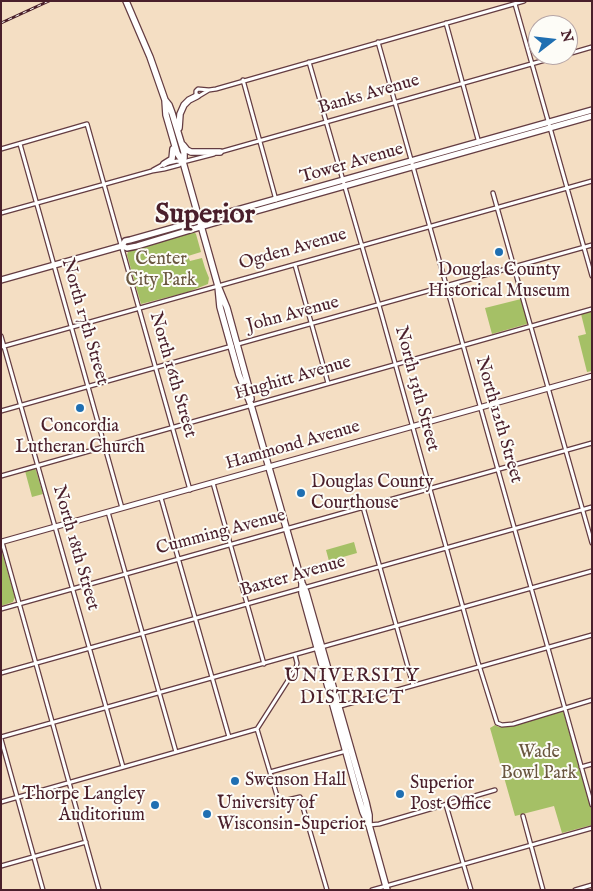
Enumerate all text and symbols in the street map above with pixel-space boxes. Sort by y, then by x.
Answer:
north arrow [528,15,578,65]
text: N [556,28,577,44]
street label: Banks Avenue [316,70,422,120]
street label: Tower Avenue [298,139,406,189]
district label: Superior [155,199,255,233]
street label: Ogden Avenue [237,224,349,276]
marker: Douglas County Historical Museum [493,246,505,258]
park label: Center City Park [126,249,196,292]
street label: North 17th Street [56,256,112,388]
place label: Douglas County Historical Museum [428,260,570,302]
street label: John Avenue [245,292,341,338]
street label: North 16th Street [144,310,200,440]
street label: North 13th Street [389,324,443,454]
street label: Hughitt Avenue [232,352,354,406]
street label: North 12th Street [470,354,526,486]
marker: Concordia Lutheran Church [74,402,86,414]
place label: Concordia Lutheran Church [15,416,145,458]
street label: Hammond Avenue [223,416,363,476]
place label: Douglas County Courthouse [311,472,434,514]
street label: North 18th Street [47,483,103,613]
marker: Douglas County Courthouse [295,487,307,499]
street label: Cumming Avenue [154,505,288,561]
street label: Baxter Avenue [238,552,348,602]
district label: UNIVERSITY DISTRICT [283,666,421,710]
park label: Wade Bowl Park [501,742,577,784]
place label: Swenson Hall [245,770,346,792]
place label: Superior Post Office [410,773,491,816]
marker: Swenson Hall [229,775,241,787]
place label: Thorpe Langley Auditorium [22,784,145,826]
marker: Superior Post Office [394,788,406,800]
place label: University of Wisconsin-Superior [217,793,366,836]
marker: Thorpe Langley Auditorium [149,799,161,811]
marker: University of Wisconsin-Superior [201,808,213,820]

